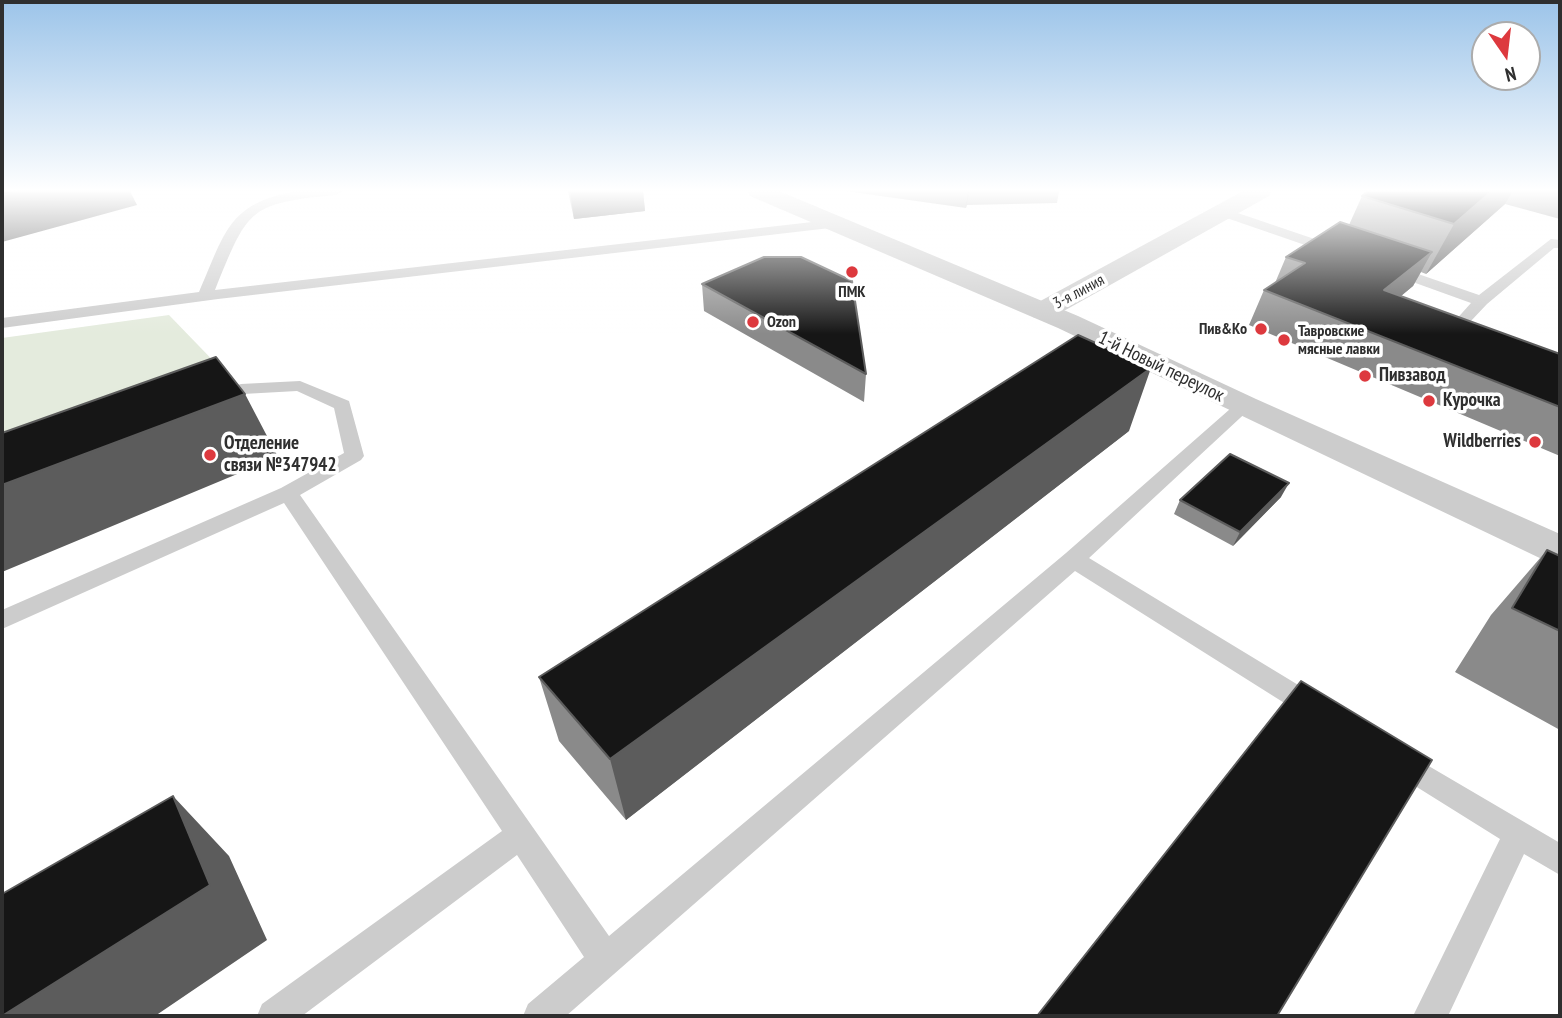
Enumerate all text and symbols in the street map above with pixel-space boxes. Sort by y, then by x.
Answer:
north arrow [1471,21,1541,91]
text: N [1503,62,1518,87]
marker: ПМК [844,264,860,280]
street label: 3-я линия [1050,271,1108,313]
place label: ПМК [838,282,866,302]
place label: Ozon [767,312,796,332]
marker: Ozon [745,314,761,330]
place label: Пив&Ко [1199,319,1247,339]
marker: Пив&Ко [1253,321,1269,337]
place label: Тавровские мясные лавки [1298,321,1380,359]
street label: 1-й Новый переулок [1094,327,1228,407]
marker: Тавровские мясные лавки [1276,332,1292,348]
place label: Пивзавод [1379,365,1445,387]
marker: Пивзавод [1357,368,1373,384]
place label: Курочка [1443,390,1501,412]
marker: Курочка [1421,393,1437,409]
place label: Wildberries [1443,431,1521,453]
place label: Отделение связи №347942 [224,433,337,477]
marker: Wildberries [1527,434,1543,450]
marker: Отделение связи №347942 [202,447,218,463]

